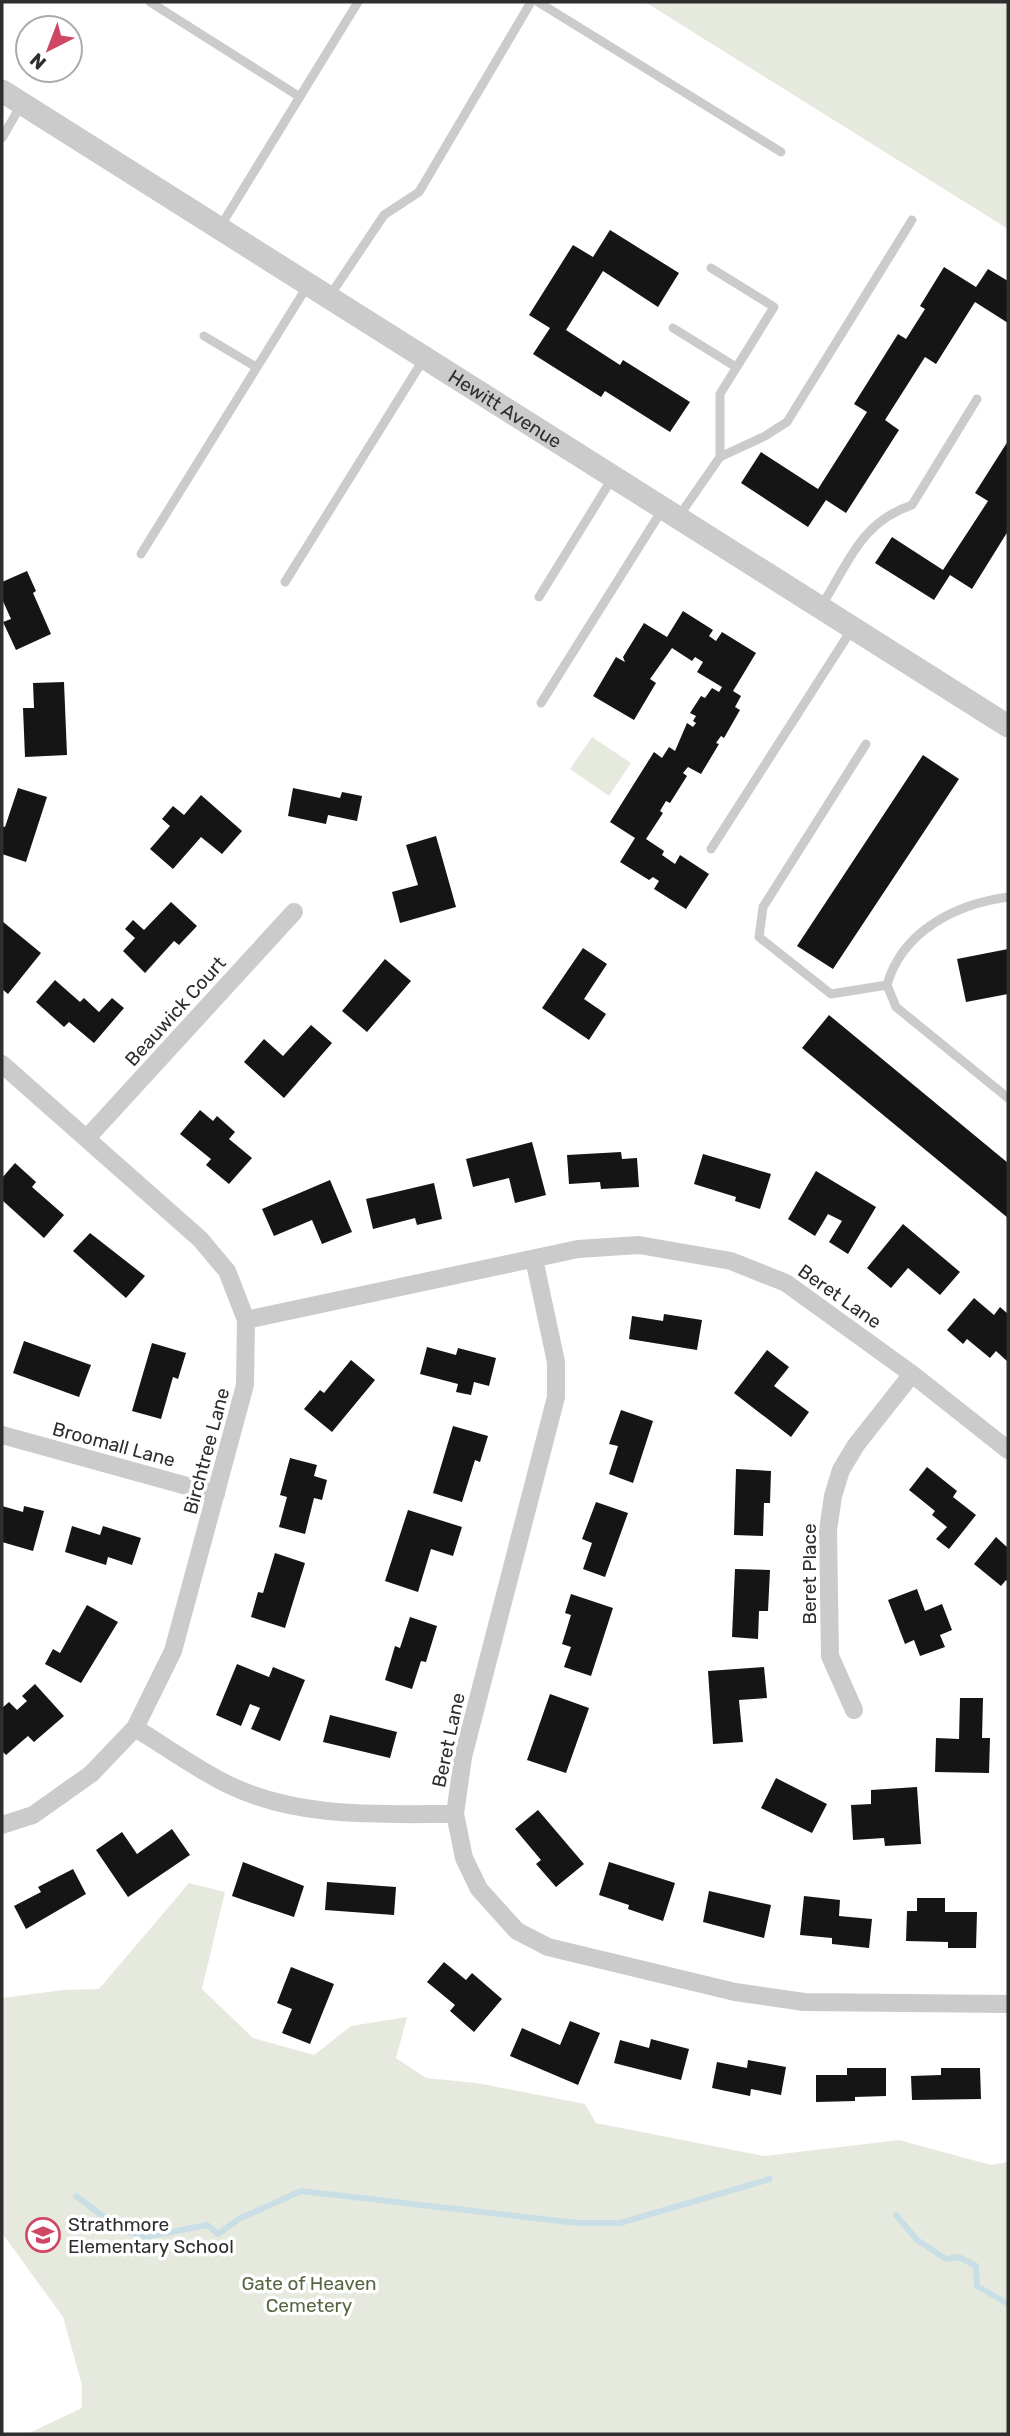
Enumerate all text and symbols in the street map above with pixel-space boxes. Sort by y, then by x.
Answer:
north arrow [14,14,84,84]
text: N [25,48,51,74]
street label: Hewitt Avenue [444,365,566,453]
street label: Beauwick Court [120,951,231,1071]
street label: Beret Lane [794,1259,886,1333]
street label: Birchtree Lane [179,1385,234,1517]
street label: Broomall Lane [50,1417,178,1472]
street label: Beret Place [798,1523,821,1625]
street label: Beret Lane [427,1691,470,1790]
place label: Strathmore Elementary School [68,2213,234,2258]
school or university icon: Strathmore Elementary School [24,2216,62,2254]
park label: Gate of Heaven Cemetery [241,2272,377,2317]

